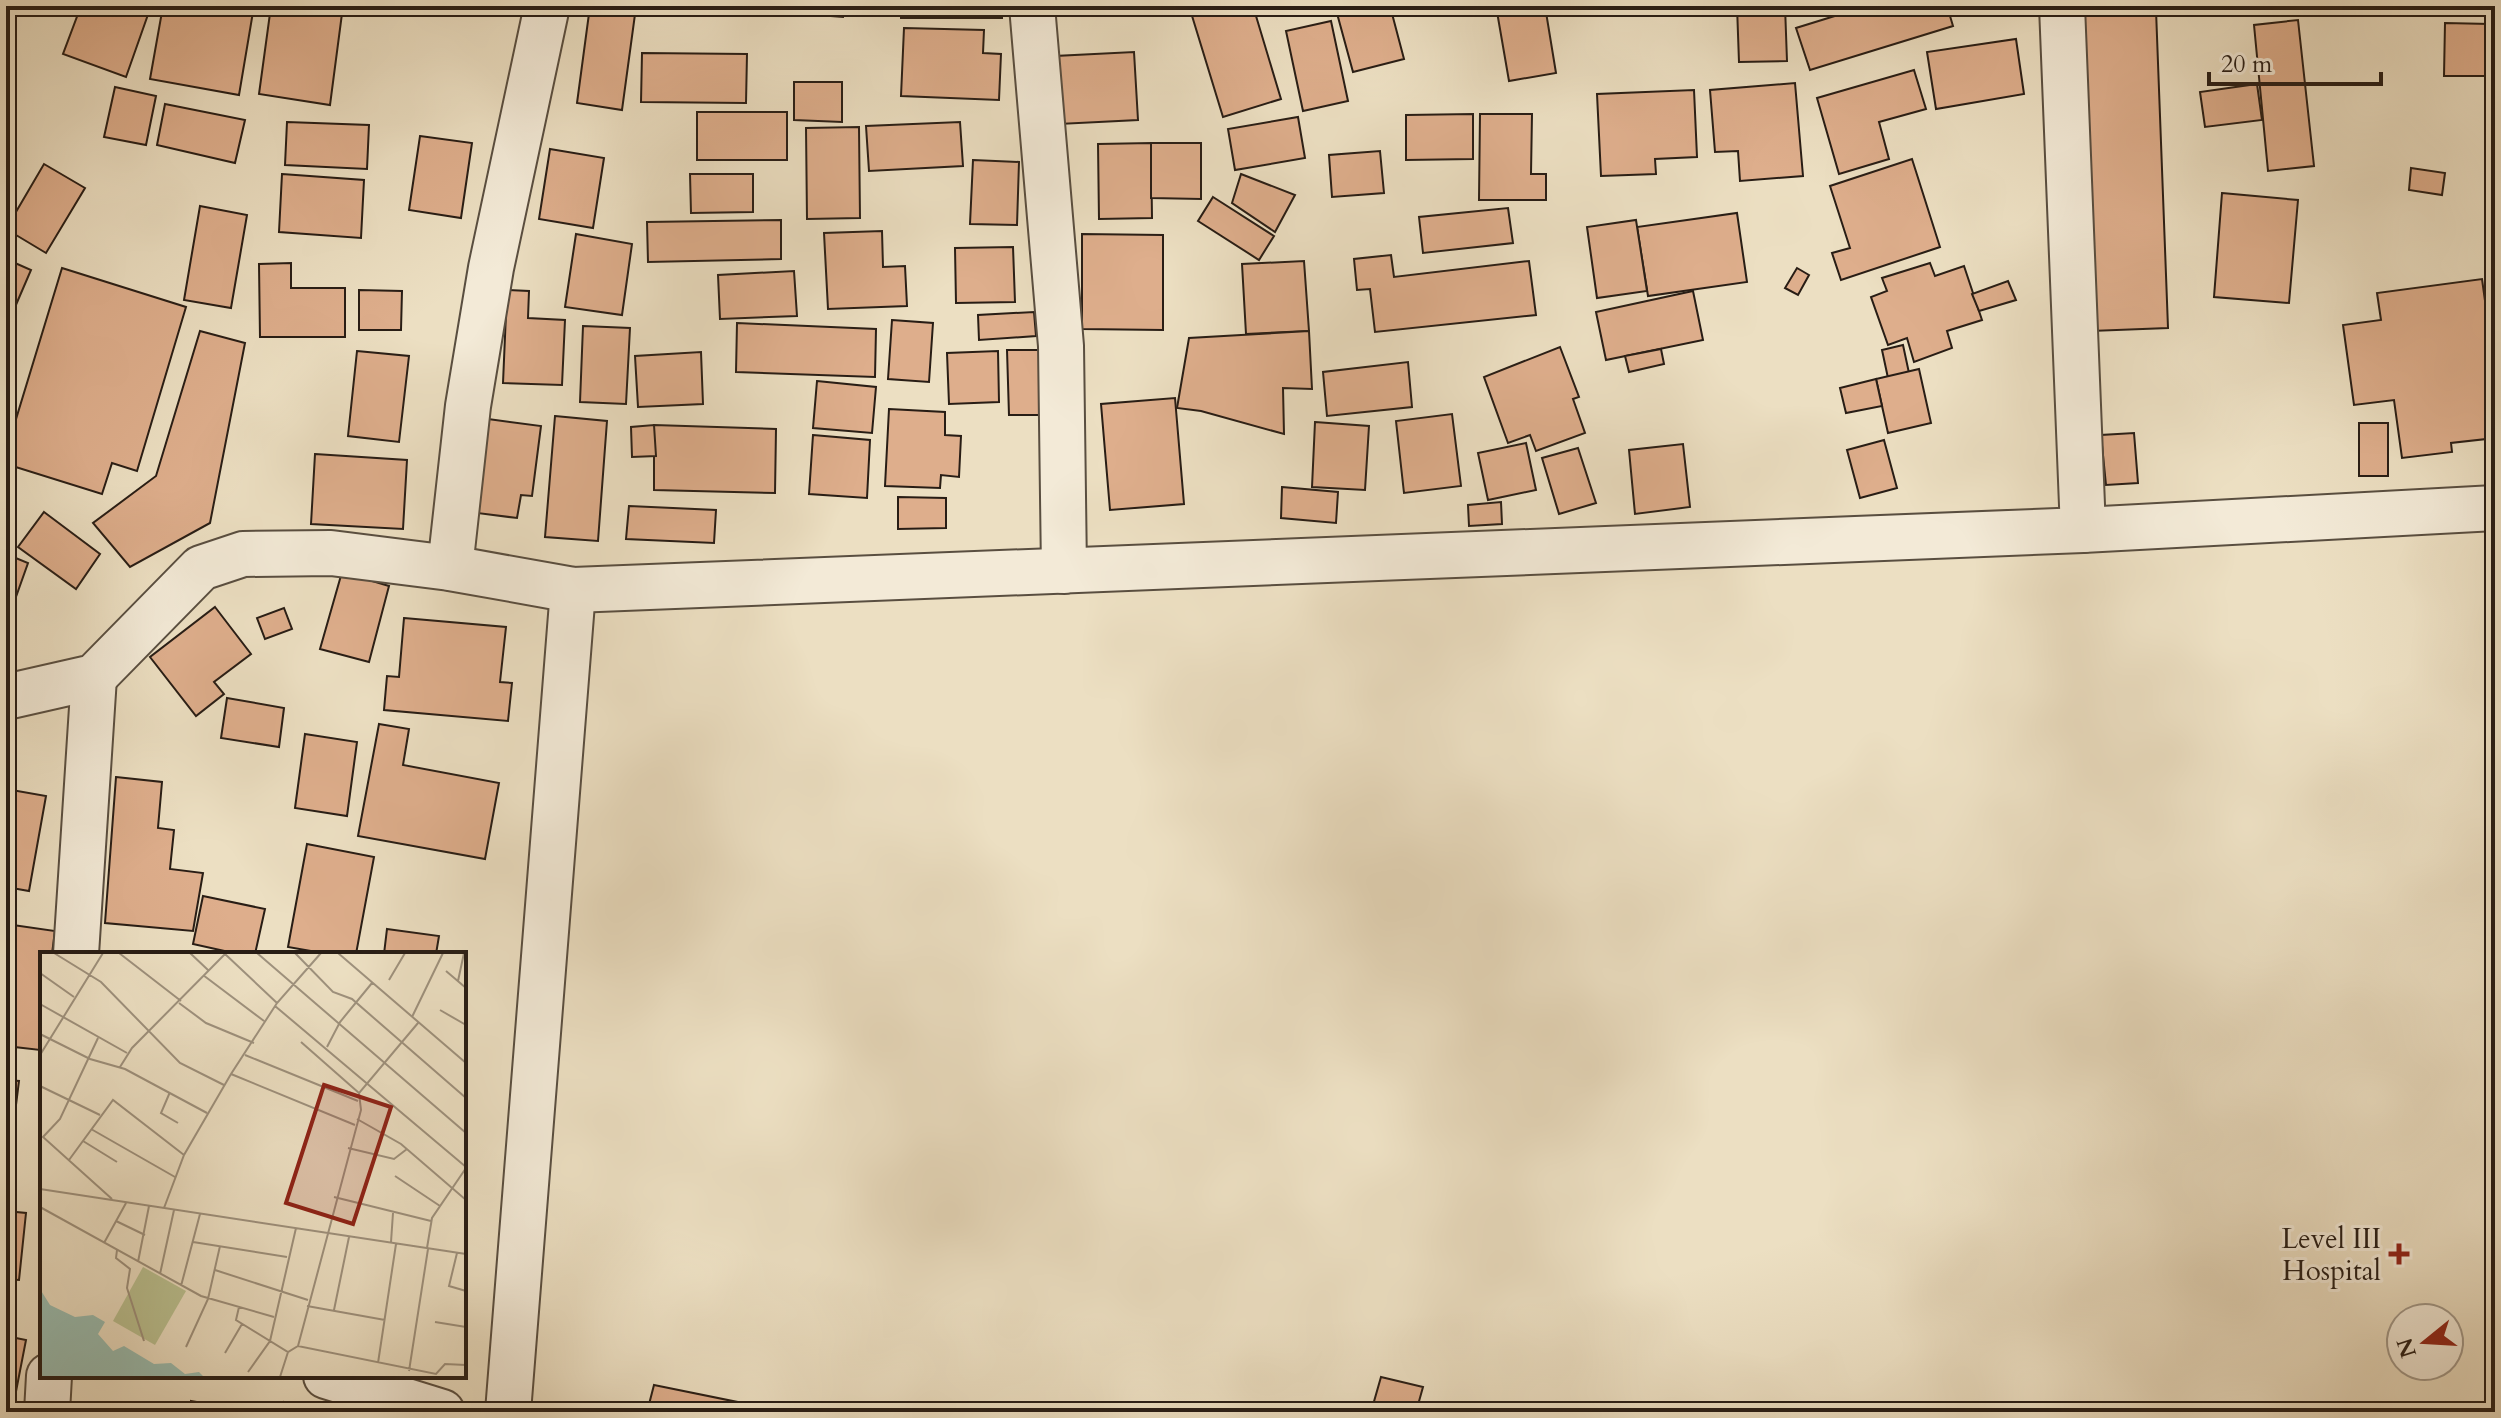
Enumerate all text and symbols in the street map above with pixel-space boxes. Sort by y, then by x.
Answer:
scale bar [2209,36,2381,86]
text: 20 m [2221,48,2273,81]
inset map [40,952,466,1378]
place label: Level III Hospital [2281,1220,2381,1290]
marker: Level III Hospital [2388,1243,2410,1265]
north arrow [2385,1302,2465,1382]
text: N [2390,1334,2424,1362]

